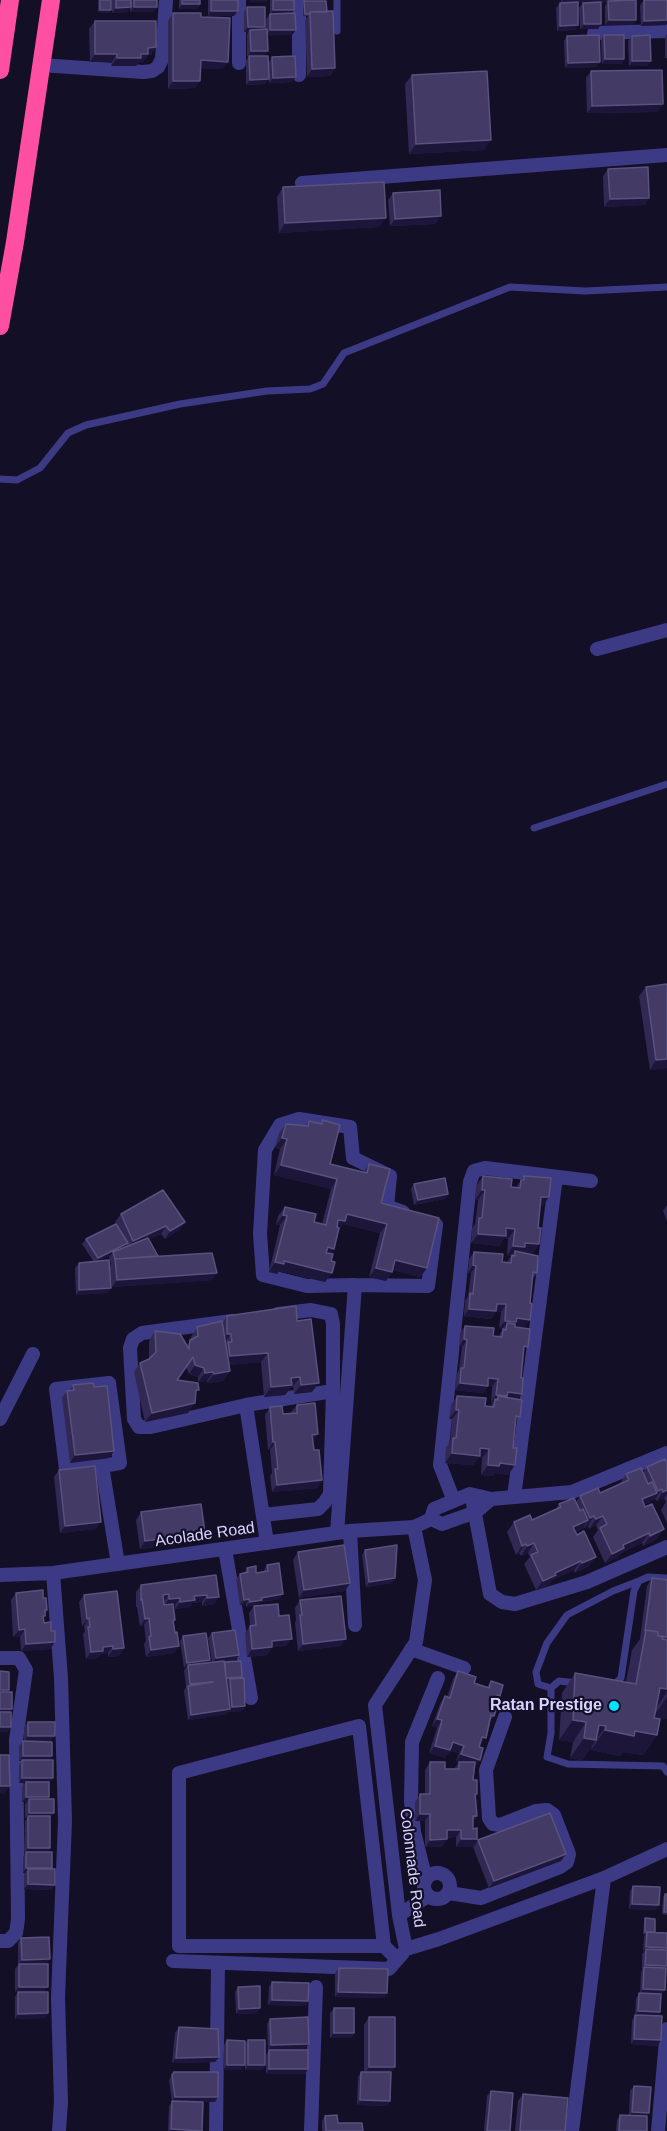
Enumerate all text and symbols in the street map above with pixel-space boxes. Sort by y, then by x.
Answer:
street label: Acolade Road [154,1518,256,1552]
place label: Ratan Prestige [490,1696,602,1716]
marker: Ratan Prestige [607,1699,621,1713]
street label: Colonnade Road [395,1807,429,1929]

